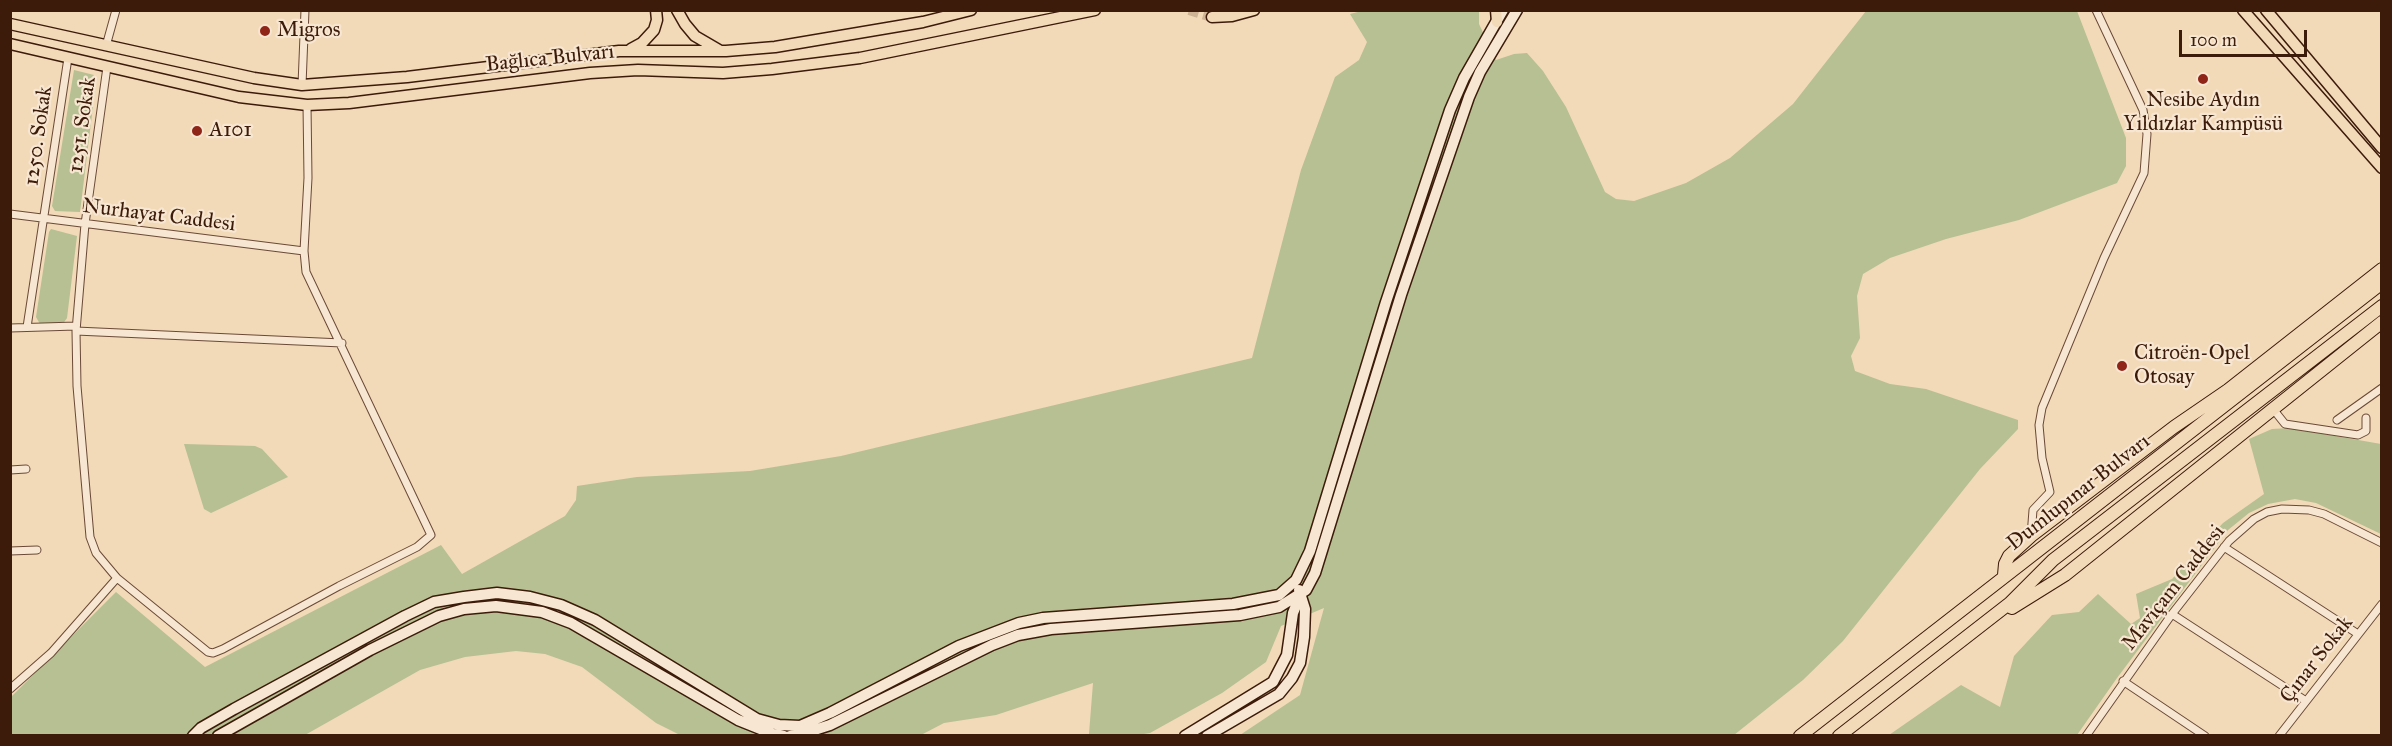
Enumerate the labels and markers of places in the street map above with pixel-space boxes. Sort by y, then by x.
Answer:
place label: Migros [277,18,340,44]
marker: Migros [258,24,272,38]
marker: Nesibe Aydın Yıldızlar Kampüsü [2196,72,2210,86]
place label: Nesibe Aydın Yıldızlar Kampüsü [2123,88,2283,138]
place label: A101 [209,118,252,144]
marker: A101 [190,124,204,138]
place label: Citroën-Opel Otosay [2134,341,2250,391]
marker: Citroën-Opel Otosay [2115,359,2129,373]

